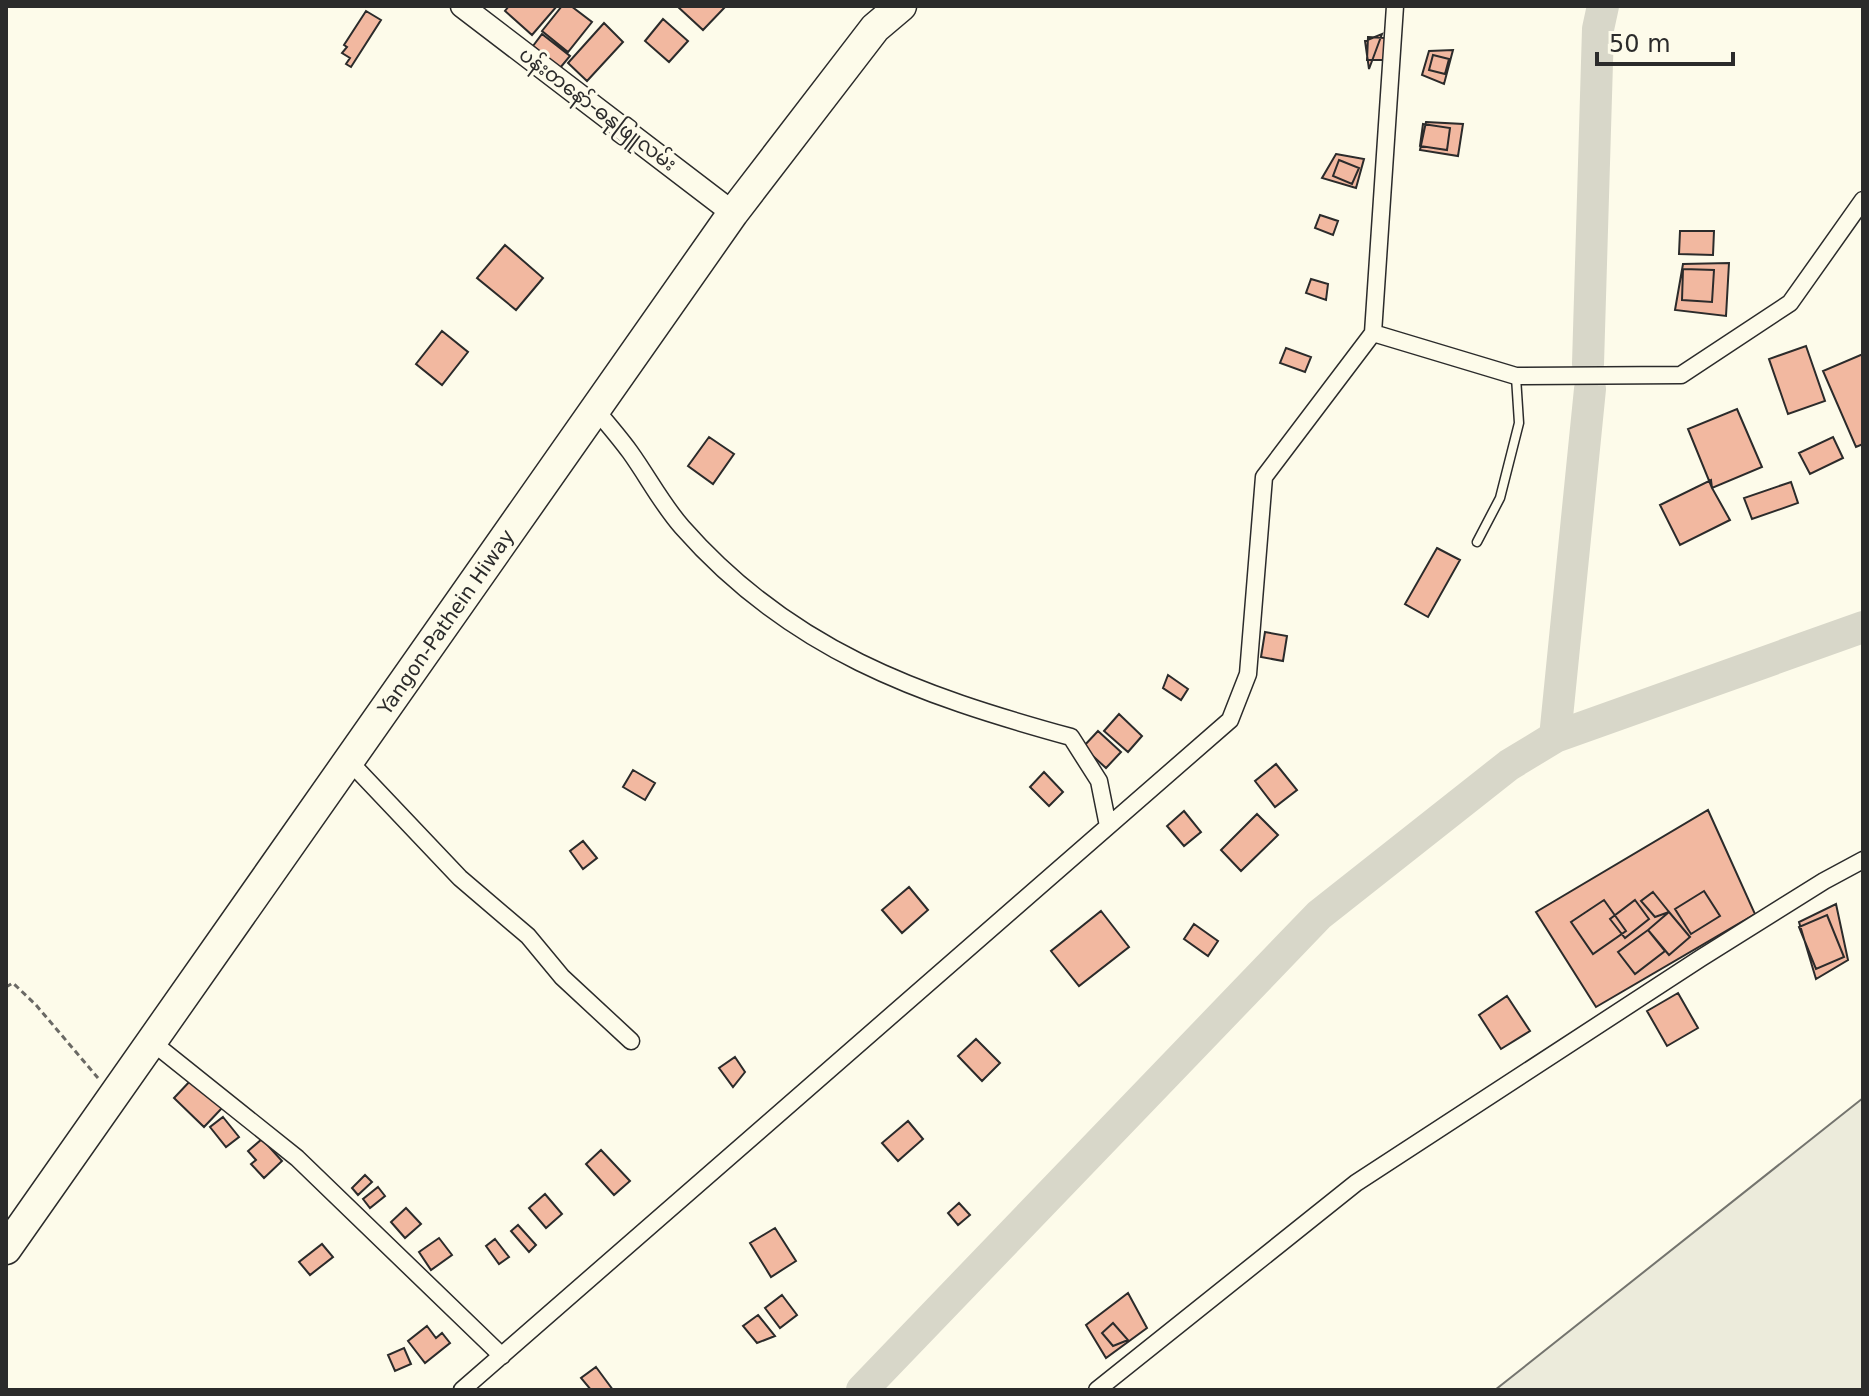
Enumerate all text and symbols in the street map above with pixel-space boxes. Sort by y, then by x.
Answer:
scale bar [1597,16,1733,66]
text: 50 m [1609,30,1671,58]
street label: ပန်းတနော်-ဓနုဖြူလမ်း [512,40,683,180]
street label: Yangon-Pathein Hiway [372,524,519,720]

